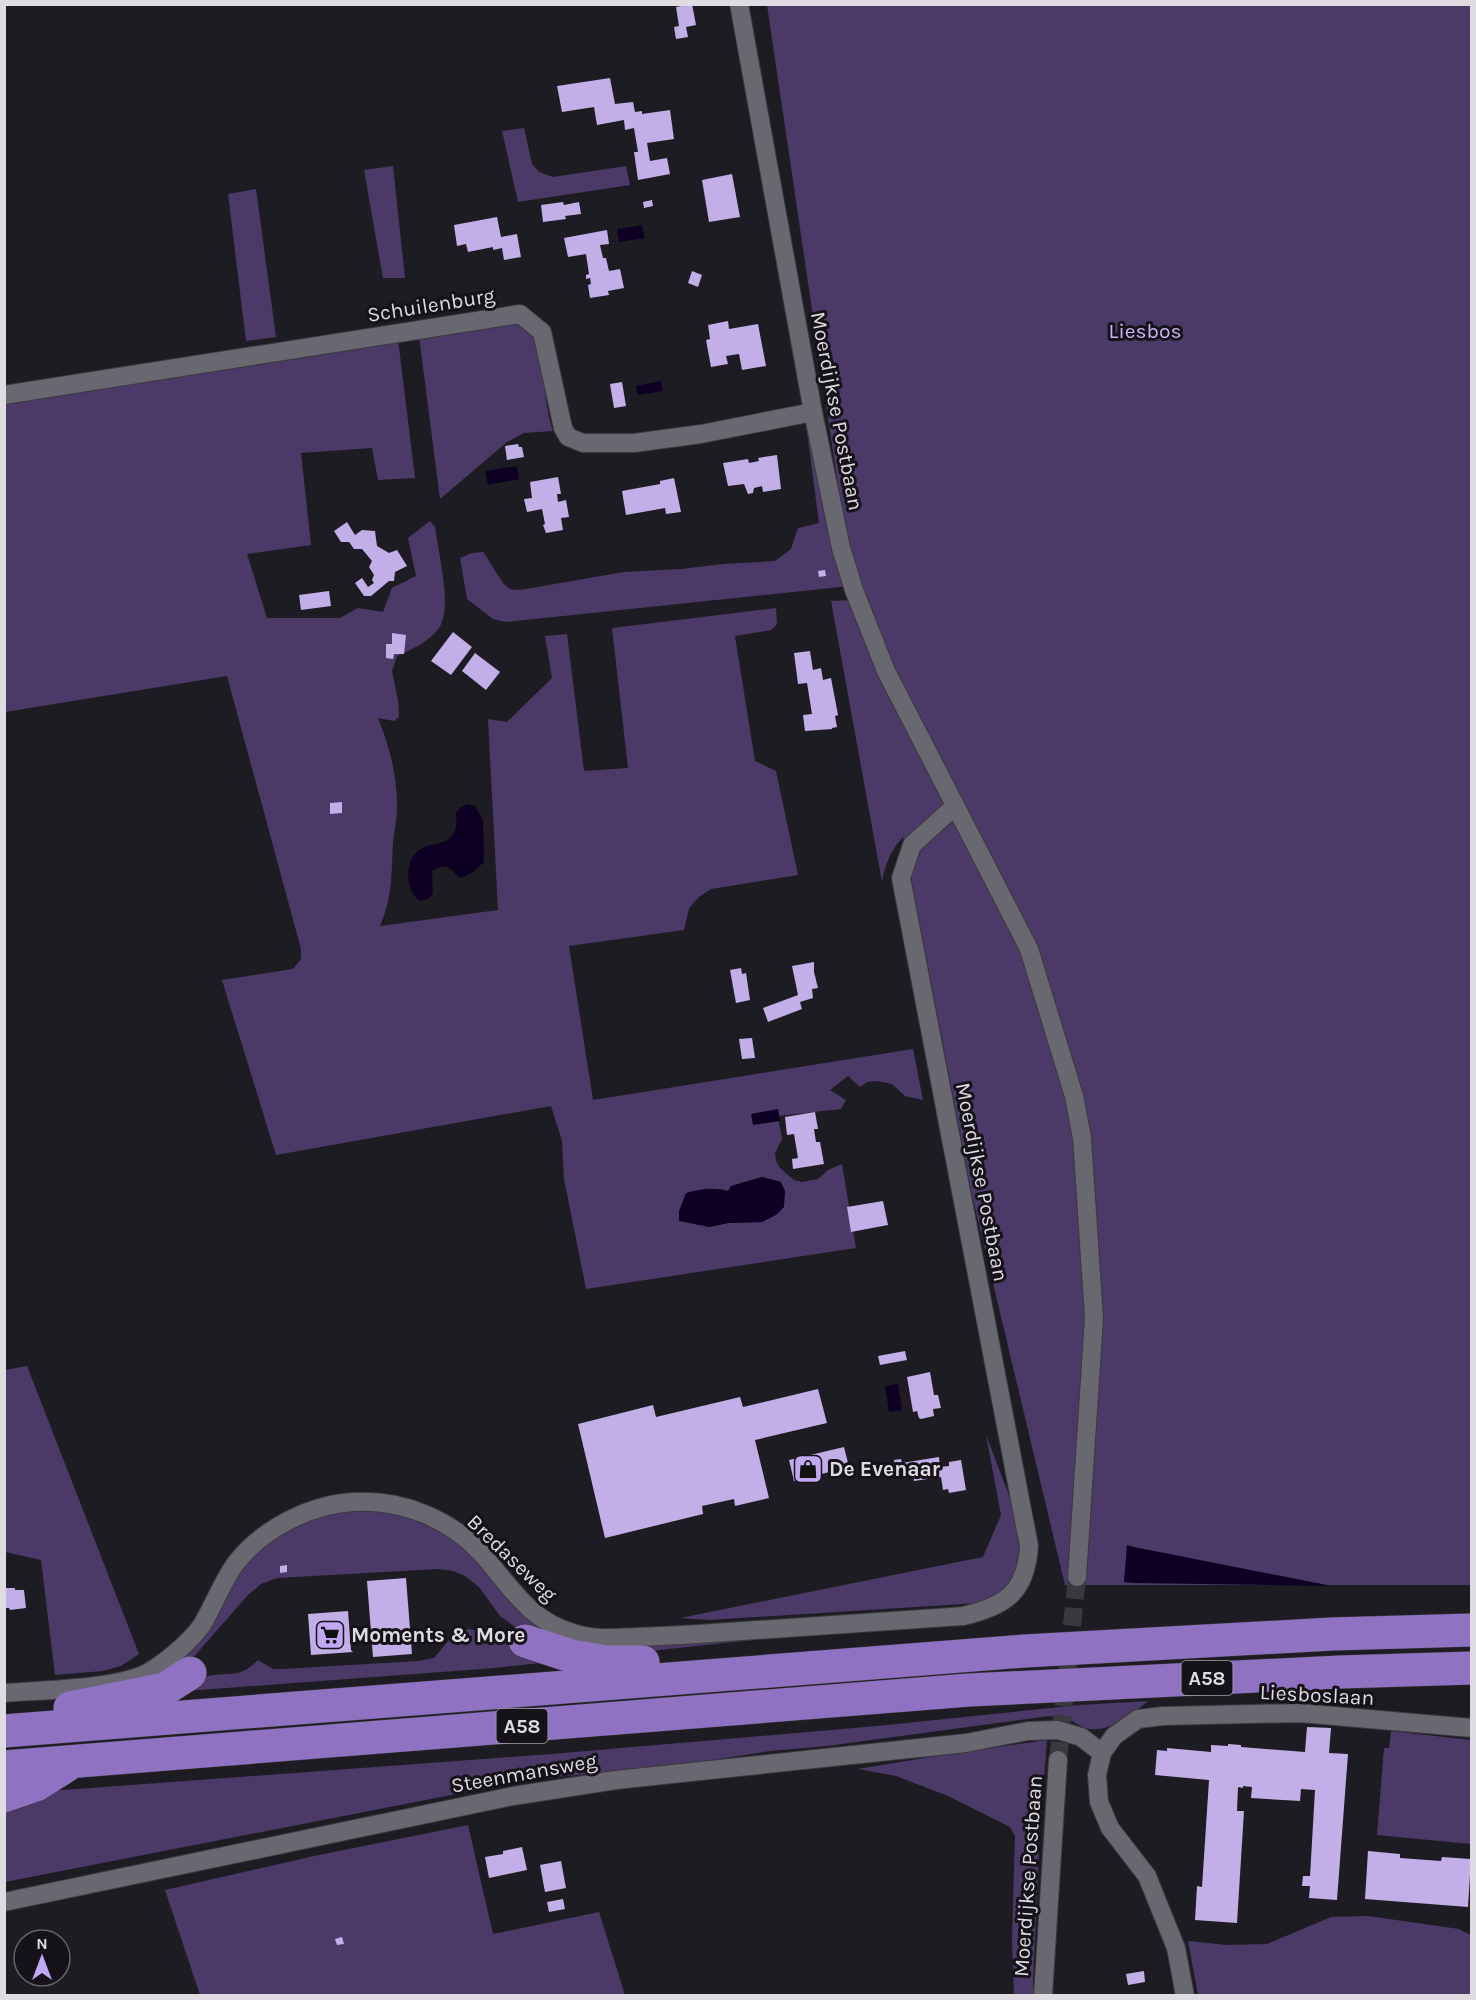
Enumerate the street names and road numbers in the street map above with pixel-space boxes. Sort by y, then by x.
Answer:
street label: Schuilenburg [366,283,497,327]
street label: Moerdijkse Postbaan [806,310,868,512]
street label: Moerdijkse Postbaan [951,1081,1013,1283]
street label: Bredaseweg [462,1509,562,1607]
road number: A58 [1182,1661,1232,1695]
street label: Liesboslaan [1259,1680,1375,1710]
road number: A58 [496,1709,548,1743]
street label: Steenmansweg [449,1748,599,1798]
street label: Moerdijkse Postbaan [1009,1774,1047,1978]

